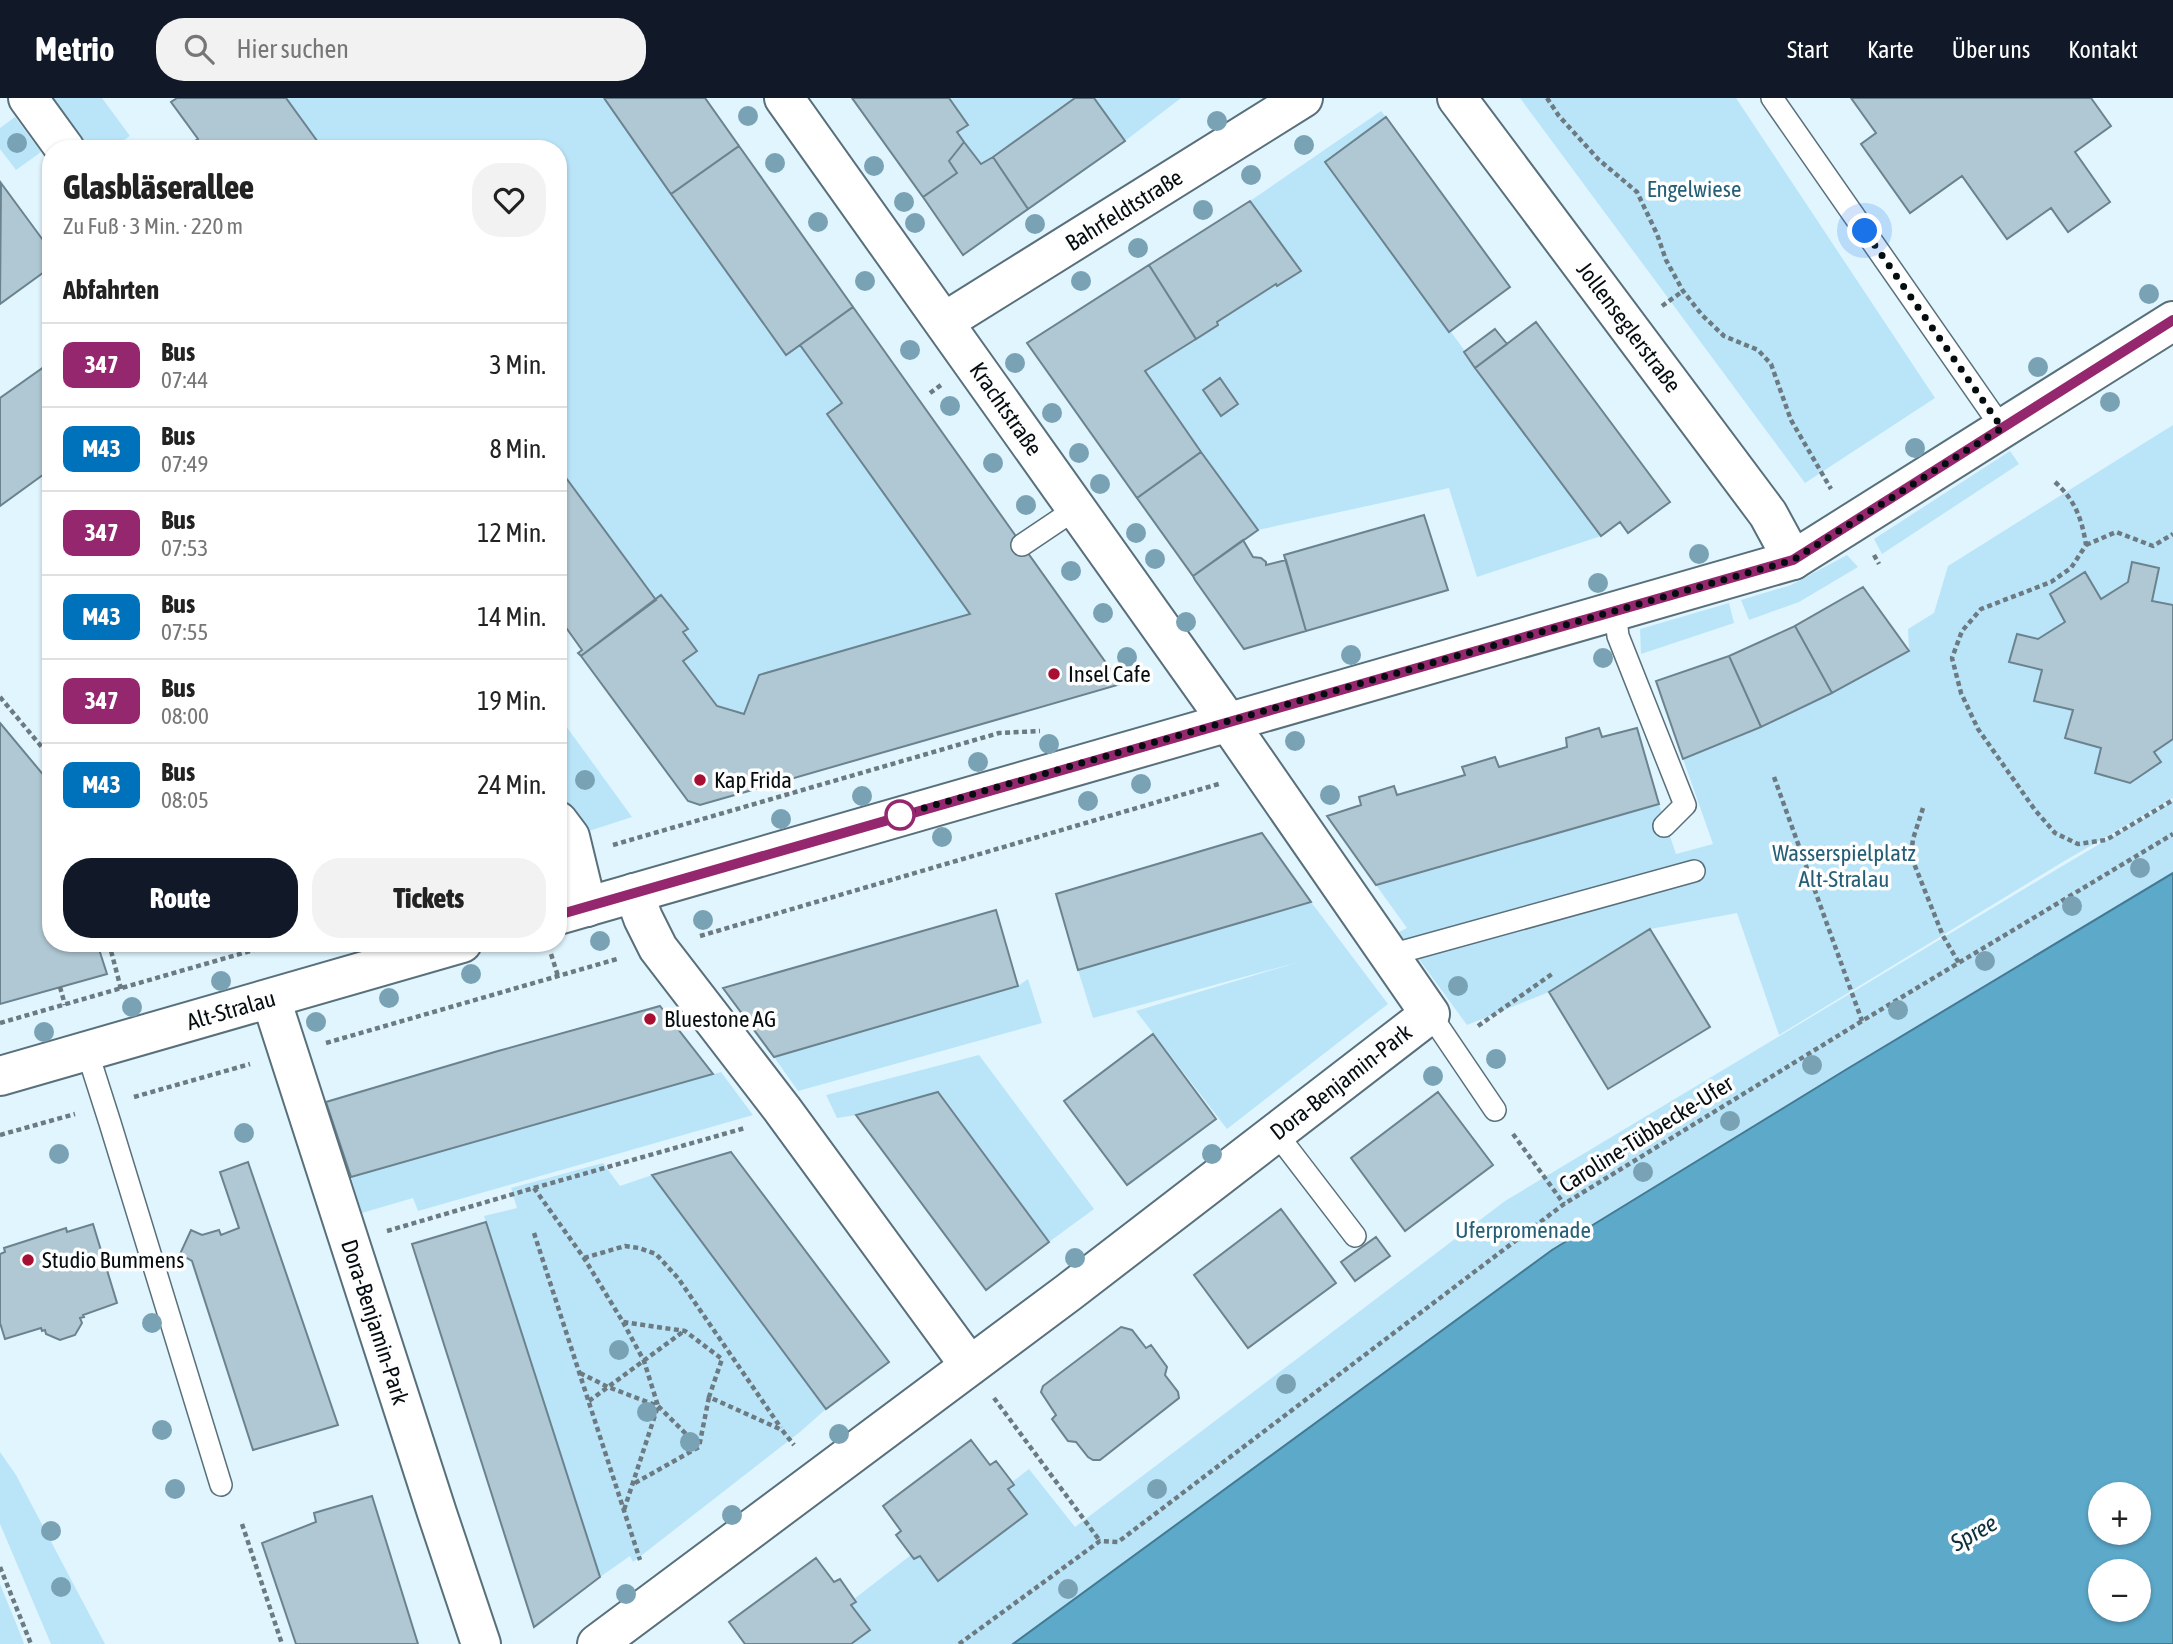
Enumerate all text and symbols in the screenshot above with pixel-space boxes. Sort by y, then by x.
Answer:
search box [156,18,646,81]
text: Metrio [35,30,114,68]
icon: search [180,30,218,68]
text: Hier suchen [236,34,349,64]
text: Start [1787,36,1829,63]
text: Karte [1867,36,1914,63]
text: Über uns [1952,36,2030,63]
text: Kontakt [2068,36,2138,63]
button: heart [472,163,546,237]
street label: Bahrfeldtstraße [1061,164,1187,256]
text: Glasbläserallee [63,168,254,206]
park label: Engelwiese [1647,176,1741,202]
text: Zu Fuß · 3 Min. · 220 m [63,213,243,239]
your location [1847,213,1882,248]
street label: Jollenseglerstraße [1572,257,1686,397]
text: Abfahrten [63,275,159,305]
text: Bus [161,337,195,367]
text: 3 Min. [490,350,546,380]
text: 347 [85,351,118,378]
street label: Krachtstraße [964,357,1048,461]
text: 07:44 [161,367,208,393]
text: Bus [161,421,195,451]
text: 8 Min. [490,434,546,464]
text: M43 [82,435,121,462]
text: 07:49 [161,451,208,477]
text: Bus [161,505,195,535]
text: 12 Min. [477,518,546,548]
text: 347 [85,519,118,546]
text: 07:53 [161,535,208,561]
text: Bus [161,589,195,619]
text: 14 Min. [477,602,546,632]
text: M43 [82,603,121,630]
text: 07:55 [161,619,208,645]
place label: Insel Cafe [1068,661,1151,687]
marker: Insel Cafe [1046,666,1062,682]
text: Bus [161,673,195,703]
text: 19 Min. [477,686,546,716]
text: 347 [85,687,118,714]
text: 08:00 [161,703,209,729]
text: Bus [161,757,195,787]
place label: Kap Frida [714,767,792,793]
text: 24 Min. [477,770,546,800]
text: M43 [82,771,121,798]
marker: Kap Frida [692,772,708,788]
text: 08:05 [161,787,209,813]
unlabelled marker [885,800,915,830]
park label: Wasserspielplatz Alt-Stralau [1772,840,1916,892]
button: Route [63,858,298,938]
button: Tickets [312,858,546,938]
street label: Alt-Stralau [184,985,278,1035]
place label: Bluestone AG [664,1006,776,1032]
marker: Bluestone AG [642,1011,658,1027]
street label: Dora-Benjamin-Park [1265,1019,1417,1145]
street label: Caroline-Tübbecke-Ufer [1554,1069,1739,1198]
park label: Uferpromenade [1455,1217,1591,1243]
street label: Dora-Benjamin-Park [336,1236,414,1408]
place label: Studio Bummens [42,1247,184,1273]
marker: Studio Bummens [20,1252,36,1268]
map controls [2088,1482,2151,1622]
button: + [2088,1482,2151,1545]
water label: Spree [1945,1509,2002,1557]
button: − [2088,1559,2151,1622]

